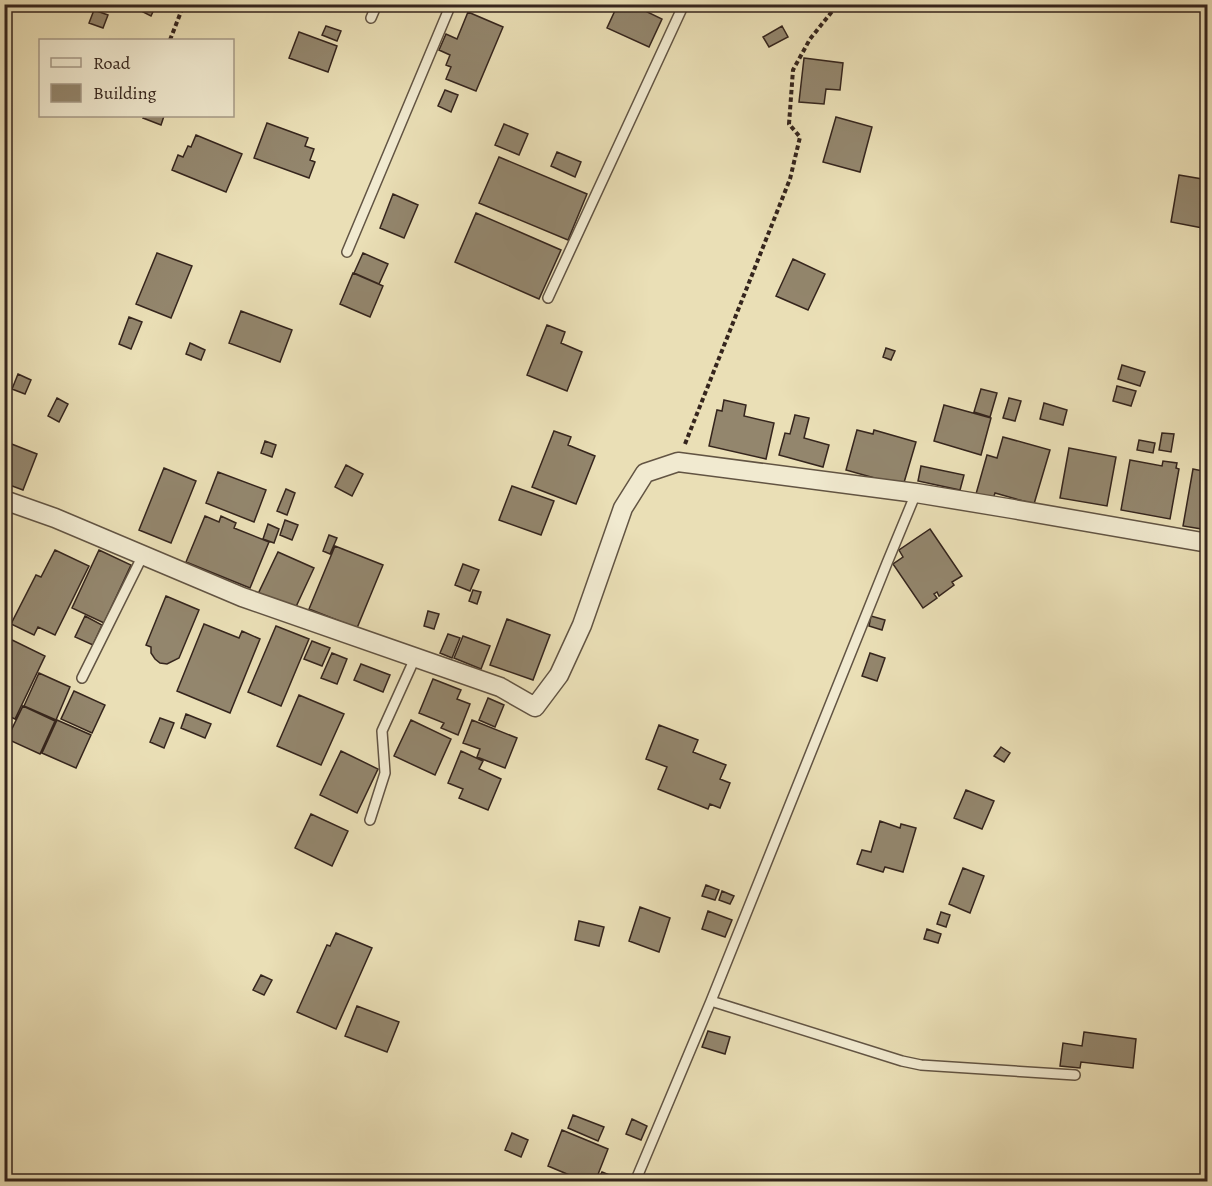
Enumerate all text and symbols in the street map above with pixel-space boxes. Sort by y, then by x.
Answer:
legend [39,39,234,117]
text: Road [93,51,131,75]
text: Building [93,81,157,105]

